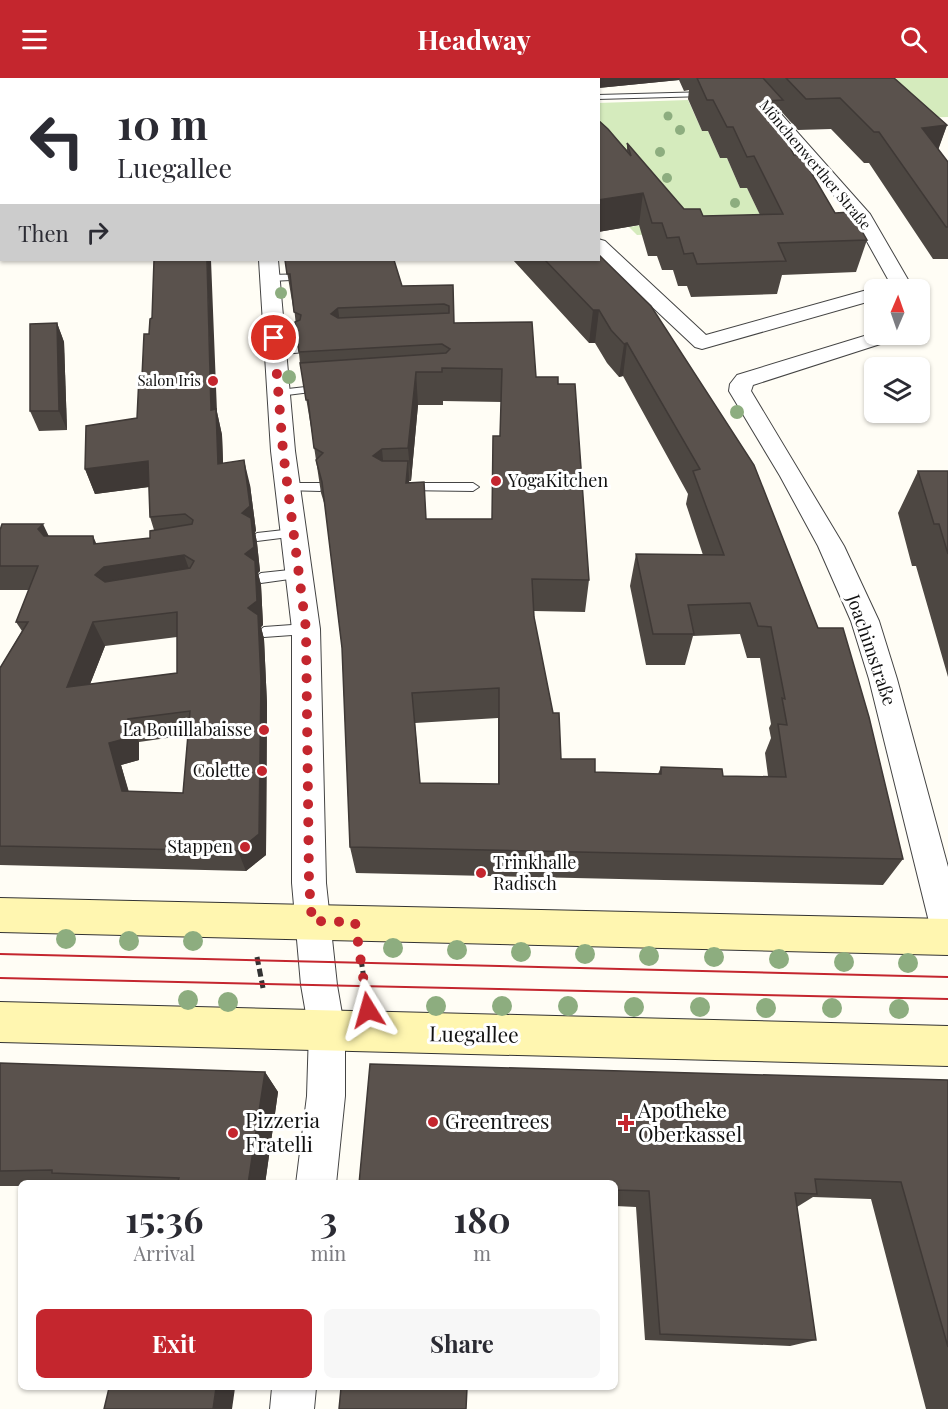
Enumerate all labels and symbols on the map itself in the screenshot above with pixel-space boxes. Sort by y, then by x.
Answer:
street label: Mönchenwerther Straße [755,95,876,234]
north arrow [864,279,930,345]
pin [248,312,299,363]
place label: Salon Iris [138,370,201,390]
marker: Salon Iris [206,374,220,388]
place label: YogaKitchen [507,468,608,492]
marker: YogaKitchen [489,474,503,488]
street label: Joachimstraße [841,590,902,708]
place label: La Bouillabaisse [123,717,252,741]
marker: La Bouillabaisse [257,723,271,737]
place label: Colette [193,758,250,782]
marker: Colette [255,764,269,778]
place label: Stappen [167,834,233,858]
marker: Stappen [238,840,252,854]
place label: Trinkhalle Radisch [493,850,576,895]
marker: Trinkhalle Radisch [474,866,488,880]
position arrow [336,978,400,1042]
street label: Luegallee [429,1018,519,1048]
place label: Apotheke Oberkassel [637,1095,742,1147]
place label: Pizzeria Fratelli [245,1105,321,1157]
place label: Greentrees [445,1106,549,1134]
marker: Greentrees [426,1115,440,1129]
marker: Apotheke Oberkassel [619,1116,633,1130]
marker: Pizzeria Fratelli [226,1126,240,1140]

